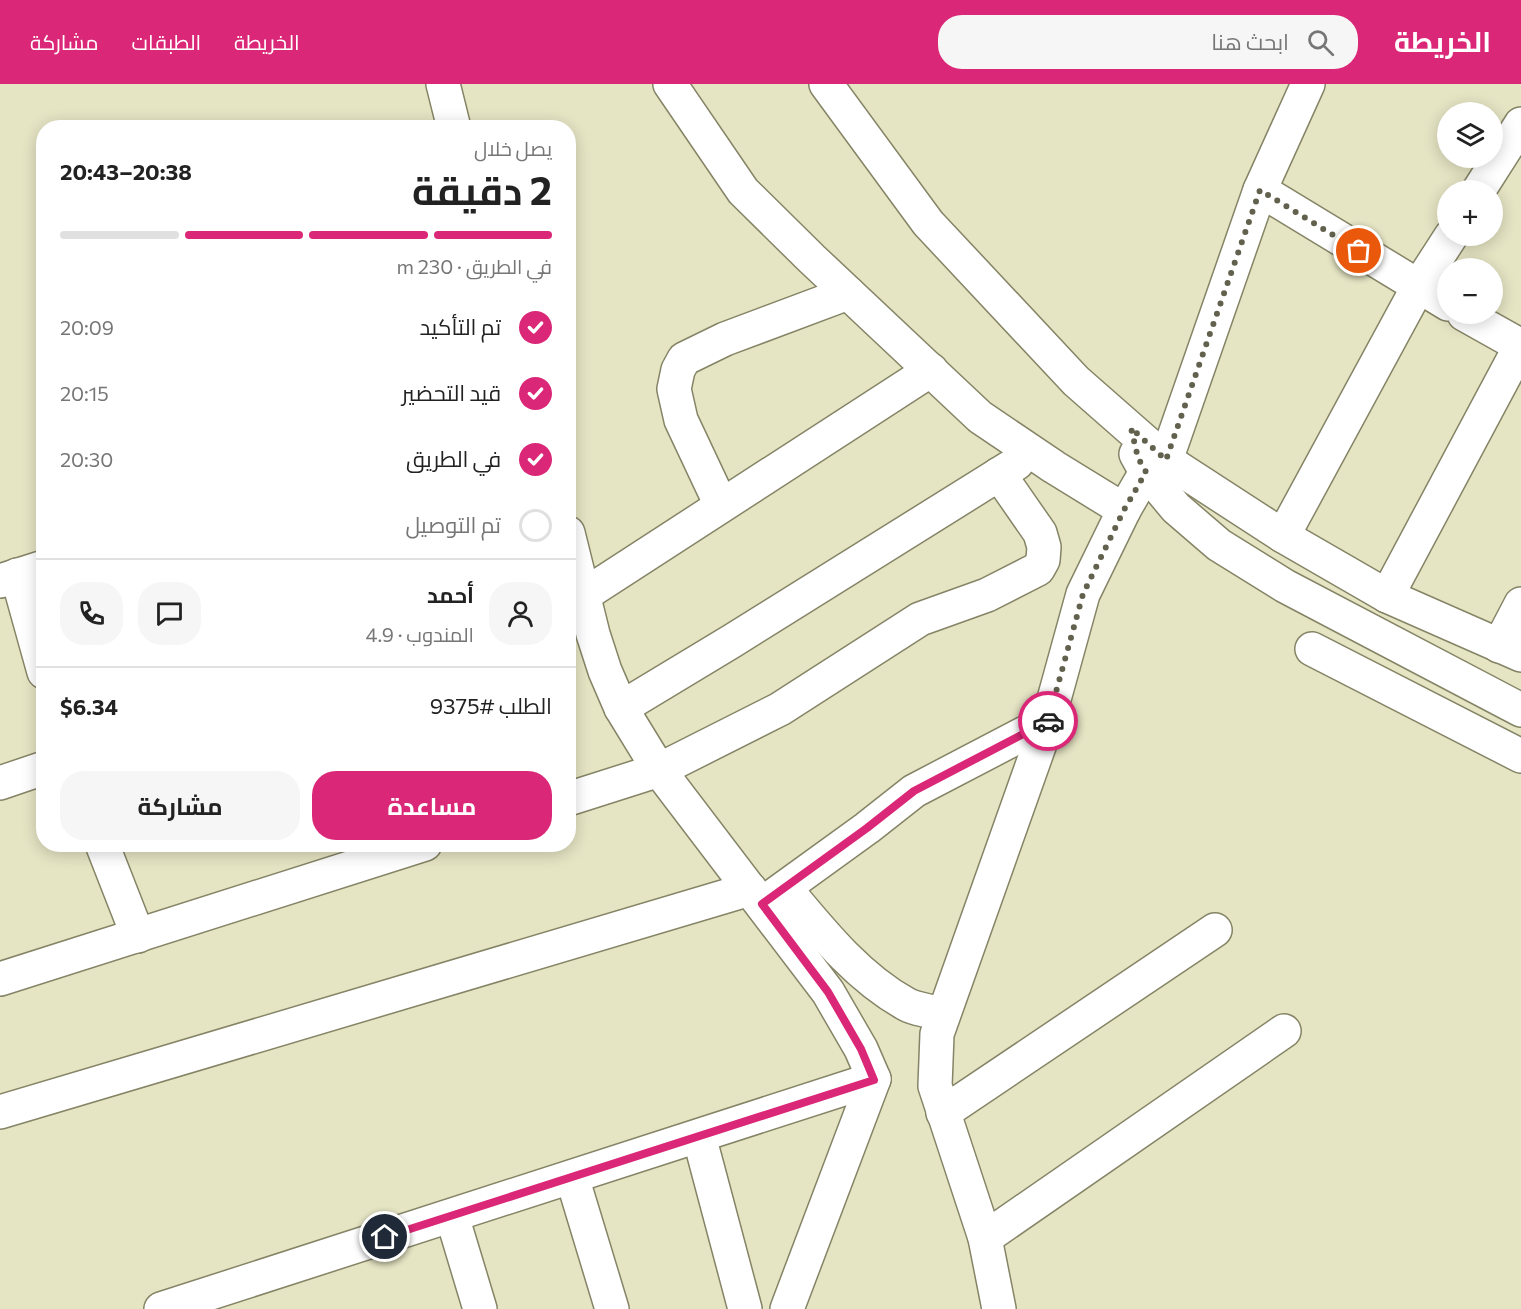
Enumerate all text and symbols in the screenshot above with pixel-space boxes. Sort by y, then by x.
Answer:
search box [938,15,1358,69]
text: الخريطة [1394,24,1491,58]
icon: search [1304,26,1337,59]
text: ابحث هنا [1211,28,1289,55]
text: مشاركة [30,29,99,54]
text: الطبقات [132,29,201,54]
text: الخريطة [234,29,300,54]
map controls [1437,102,1503,324]
button: layers [1437,102,1503,168]
text: يصل خلال [474,136,552,160]
text: 20:38–20:43 [60,158,192,185]
text: 2 دقيقة [412,165,552,213]
button: + [1437,180,1503,246]
pin [1333,225,1384,276]
icon: bag [1342,234,1375,267]
text: في الطريق · 230 m [396,254,552,278]
button: − [1437,258,1503,324]
icon: check [519,311,552,344]
text: تم التأكيد [420,313,501,340]
text: 20:09 [60,315,114,339]
icon: check [519,377,552,410]
text: قيد التحضير [402,379,501,406]
text: 20:15 [60,381,109,405]
icon: check [519,443,552,476]
text: في الطريق [406,445,501,472]
text: 20:30 [60,447,113,471]
text: تم التوصيل [405,511,501,538]
text: أحمد [427,581,474,608]
button: phone [60,582,123,645]
button: chat [138,582,201,645]
button: person [489,582,552,645]
text: المندوب · 4.9 [366,622,474,646]
courier [1018,691,1078,751]
text: الطلب #9375 [430,692,552,719]
text: $6.34 [60,693,118,720]
icon: car [1032,705,1065,738]
button: مشاركة [60,771,300,840]
button: مساعدة [312,771,552,840]
pin [359,1211,410,1262]
icon: home [368,1220,401,1253]

